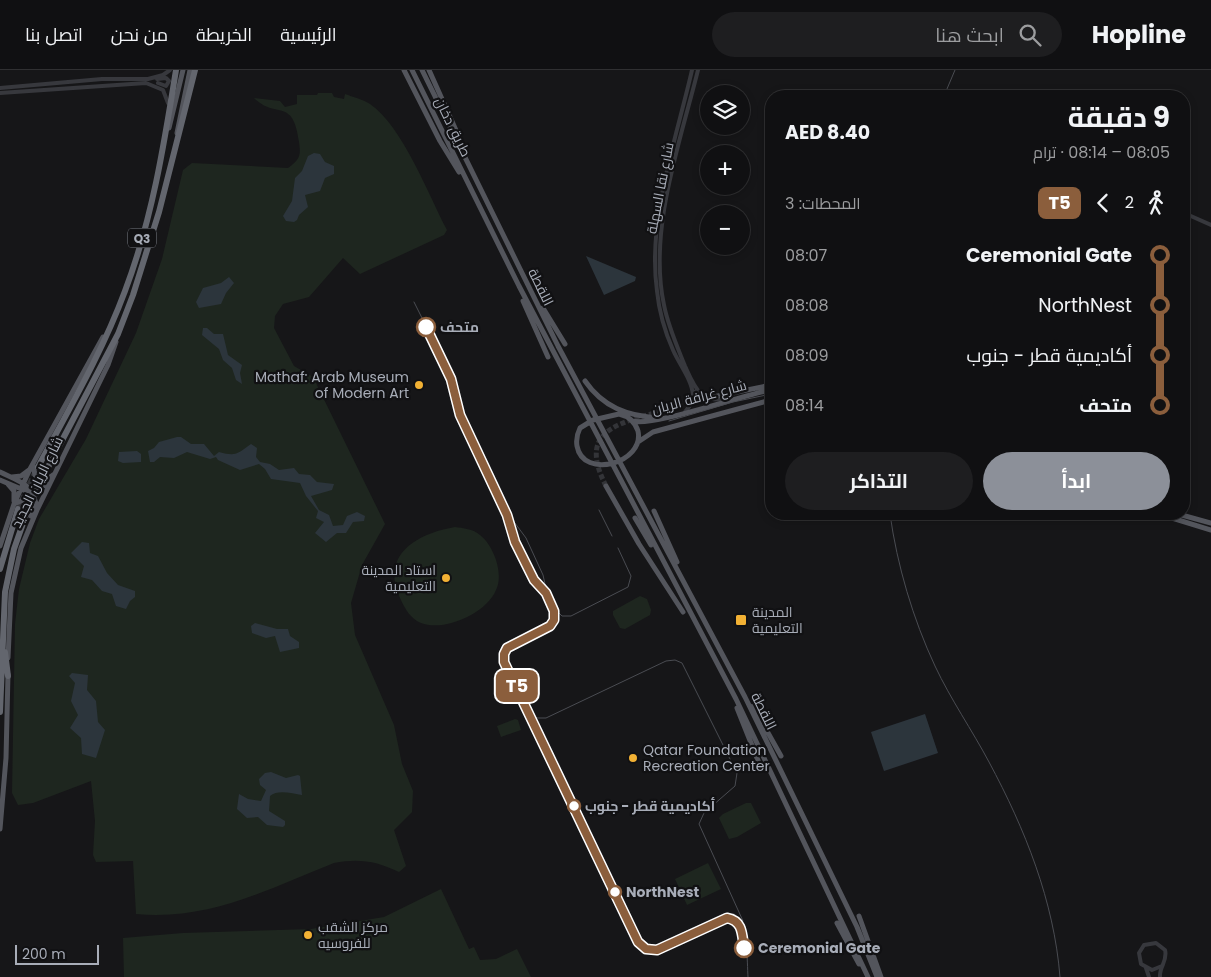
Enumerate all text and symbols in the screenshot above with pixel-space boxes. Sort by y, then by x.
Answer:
search box [712,12,1062,57]
text: Hopline [1092,18,1186,51]
icon: search [1016,21,1044,49]
text: اتصل بنا [25,22,83,47]
text: من نحن [111,22,168,47]
text: الخريطة [196,22,252,47]
text: الرئيسية [280,22,337,47]
text: ابحث هنا [935,22,1004,49]
map controls [700,85,750,255]
button: layers [700,85,750,135]
street label: طريق دخان [430,94,476,160]
text: 9 دقيقة [1068,98,1170,137]
text: AED 8.40 [785,119,870,146]
street label: شارع نقا السهلة [641,141,679,235]
text: 08:05 – 08:14 · ترام [1033,141,1170,164]
button: + [700,145,750,195]
icon: back [1089,189,1117,217]
icon: walk [1142,189,1170,217]
text: T5 [1048,190,1071,215]
text: 2 [1125,191,1134,214]
text: المحطات: 3 [785,192,861,215]
button: − [700,205,750,255]
road number: Q3 [128,228,156,248]
text: Ceremonial Gate [966,242,1132,269]
text: 08:07 [785,244,827,267]
street label: اللقطة [523,265,559,309]
text: NorthNest [1038,292,1132,319]
text: 08:08 [785,294,829,317]
marker: متحف [416,317,436,337]
place label: متحف [440,317,479,337]
text: أكاديمية قطر - جنوب [966,342,1132,369]
text: 08:09 [785,344,829,367]
place label: Mathaf: Arab Museum of Modern Art [255,367,409,403]
street label: شارع غرافة الريان [649,375,749,419]
marker: Mathaf: Arab Museum of Modern Art [413,379,425,391]
text: متحف [1079,392,1132,419]
text: 08:14 [785,394,824,417]
street label: شارع الريان الجديد [6,433,68,531]
button: التذاكر [785,452,973,510]
button: ابدأ [983,452,1170,510]
place label: استاد المدينة التعليمية [361,560,436,596]
marker: استاد المدينة التعليمية [440,572,452,584]
place label: المدينة التعليمية [752,602,803,638]
marker: المدينة التعليمية [734,613,748,627]
line badge: T5 [494,670,540,702]
text: T5 [506,673,528,698]
street label: اللقطة [746,689,782,733]
place label: Qatar Foundation Recreation Center [643,740,770,776]
marker: Qatar Foundation Recreation Center [627,752,639,764]
place label: أكاديمية قطر - جنوب [585,796,715,816]
marker: أكاديمية قطر - جنوب [567,799,581,813]
place label: NorthNest [626,882,700,902]
marker: NorthNest [608,885,622,899]
place label: مركز الشقب للفروسيه [318,917,388,953]
marker: مركز الشقب للفروسيه [302,929,314,941]
marker: Ceremonial Gate [734,938,754,958]
place label: Ceremonial Gate [758,938,881,958]
scale bar [15,942,99,965]
text: 200 m [22,944,66,964]

